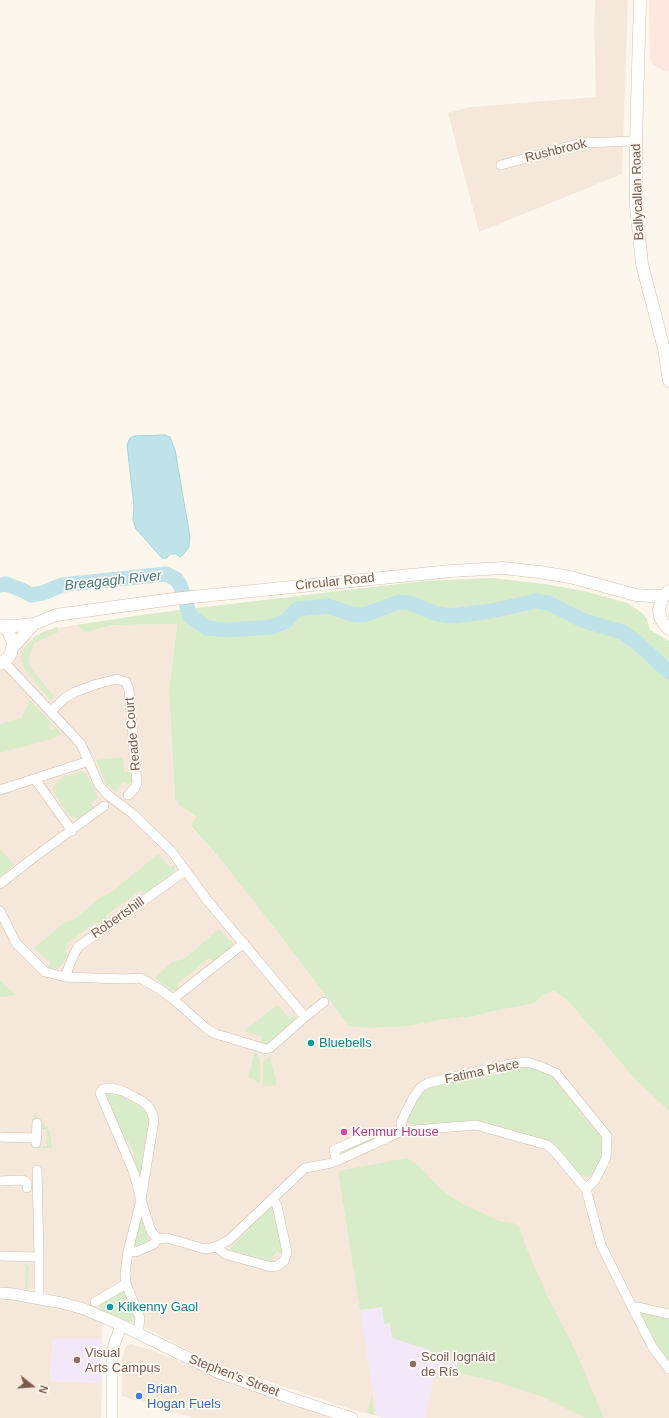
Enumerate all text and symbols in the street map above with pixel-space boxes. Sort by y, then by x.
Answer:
street label: Rushbrook [524,136,588,166]
street label: Ballycallan Road [629,143,647,241]
water label: Breagagh River [64,568,162,594]
street label: Circular Road [295,570,375,594]
street label: Reade Court [122,697,144,771]
street label: Robertshill [88,894,148,942]
place label: Bluebells [319,1035,372,1051]
marker: Bluebells [306,1038,316,1048]
street label: Fatima Place [443,1056,521,1088]
place label: Kenmur House [352,1124,439,1140]
marker: Kenmur House [339,1127,349,1137]
place label: Kilkenny Gaol [118,1299,198,1315]
marker: Kilkenny Gaol [105,1302,115,1312]
place label: Visual Arts Campus [85,1345,160,1376]
place label: Scoil Iognáid de Rís [421,1349,495,1380]
street label: Stephen's Street [187,1352,281,1400]
marker: Visual Arts Campus [72,1355,82,1365]
marker: Scoil Iognáid de Rís [408,1359,418,1369]
north arrow [12,1366,52,1406]
place label: Brian Hogan Fuels [147,1381,221,1412]
text: N [37,1384,50,1395]
marker: Brian Hogan Fuels [134,1391,144,1401]

